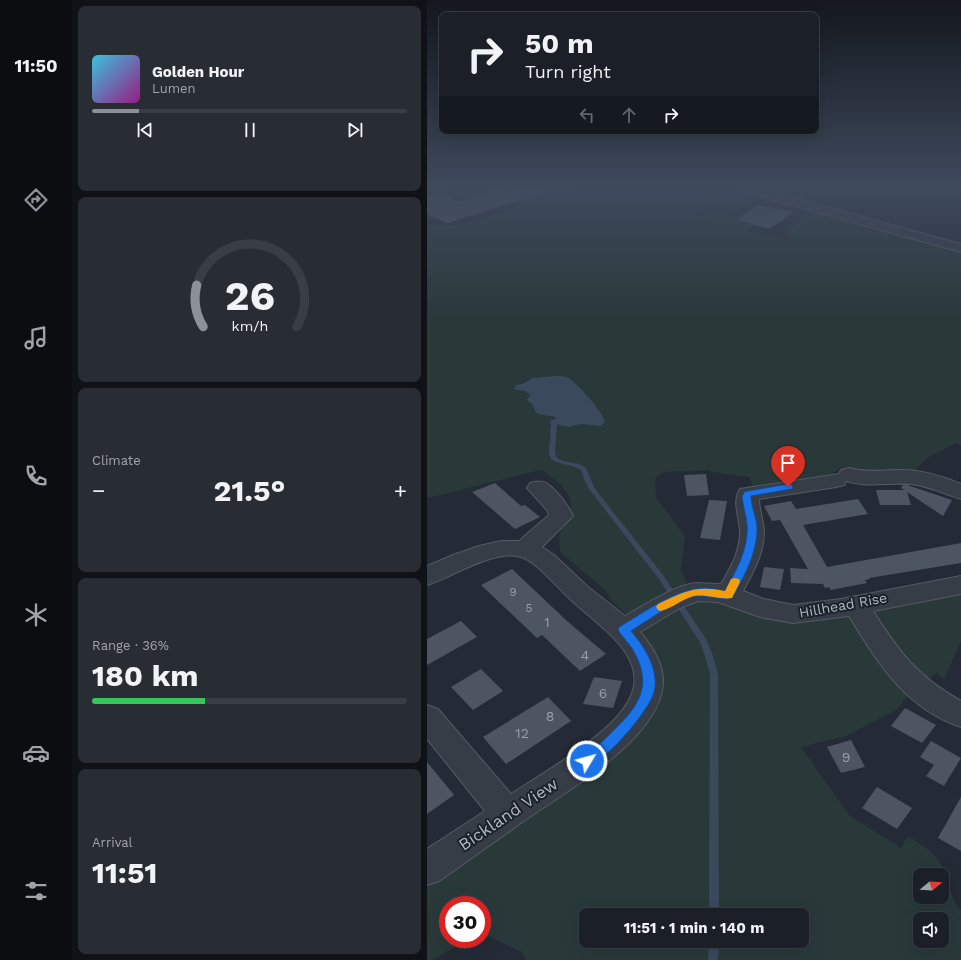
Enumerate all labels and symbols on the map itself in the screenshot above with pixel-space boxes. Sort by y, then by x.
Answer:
pin [771,446,805,487]
house number: 9 [509,585,517,599]
street label: Hillhead Rise [798,589,888,621]
house number: 5 [526,601,533,615]
house number: 1 [544,614,550,630]
house number: 4 [581,647,589,663]
house number: 6 [599,685,607,701]
house number: 8 [546,708,554,724]
house number: 12 [515,725,529,741]
position arrow [566,740,608,782]
house number: 9 [842,749,850,765]
street label: Bickland View [455,773,561,855]
north arrow [913,868,949,904]
speed limit sign: 30 [439,896,491,948]

